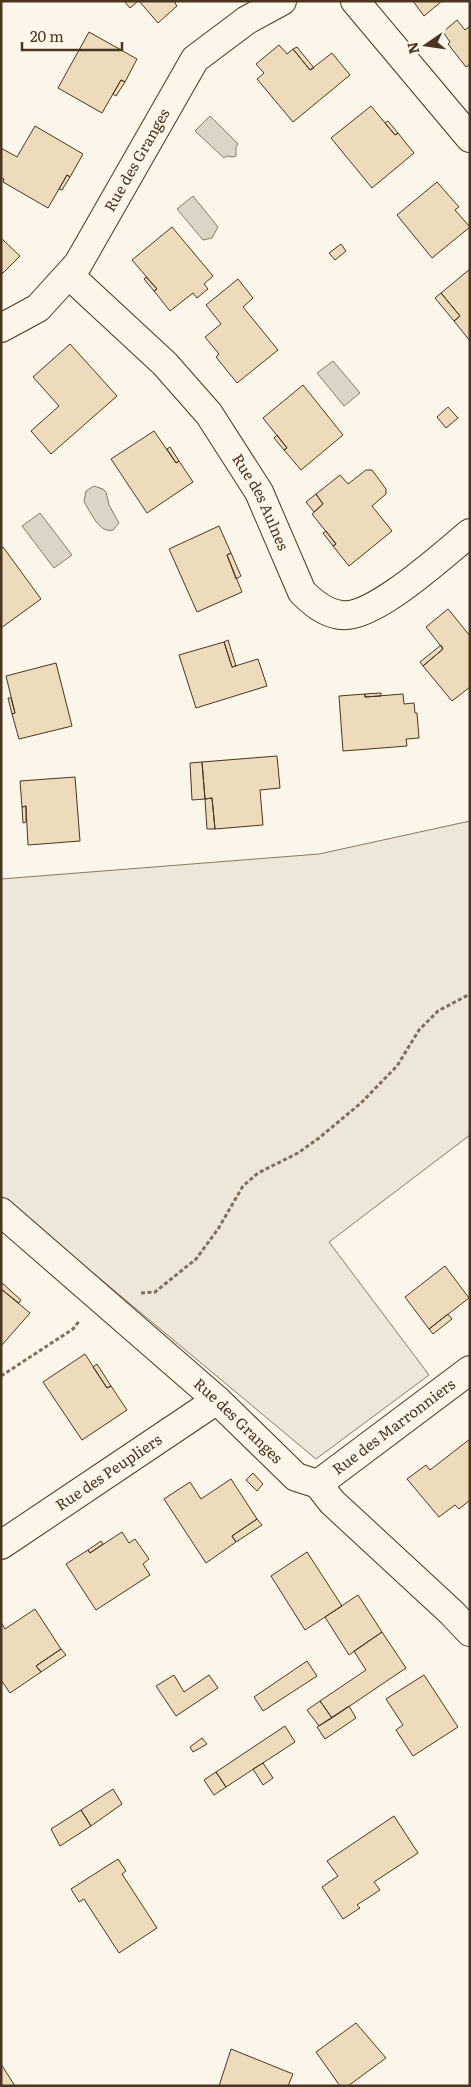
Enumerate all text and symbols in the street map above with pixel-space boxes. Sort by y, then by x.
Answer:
scale bar [22,20,122,52]
north arrow [401,20,451,70]
text: 20 m [30,24,64,47]
text: N [401,40,423,56]
street label: Rue des Granges [97,103,175,215]
street label: Rue des Aulnes [227,449,296,554]
street label: Rue des Granges [189,1372,289,1468]
street label: Rue des Marronniers [327,1372,460,1480]
street label: Rue des Peupliers [50,1427,166,1515]

